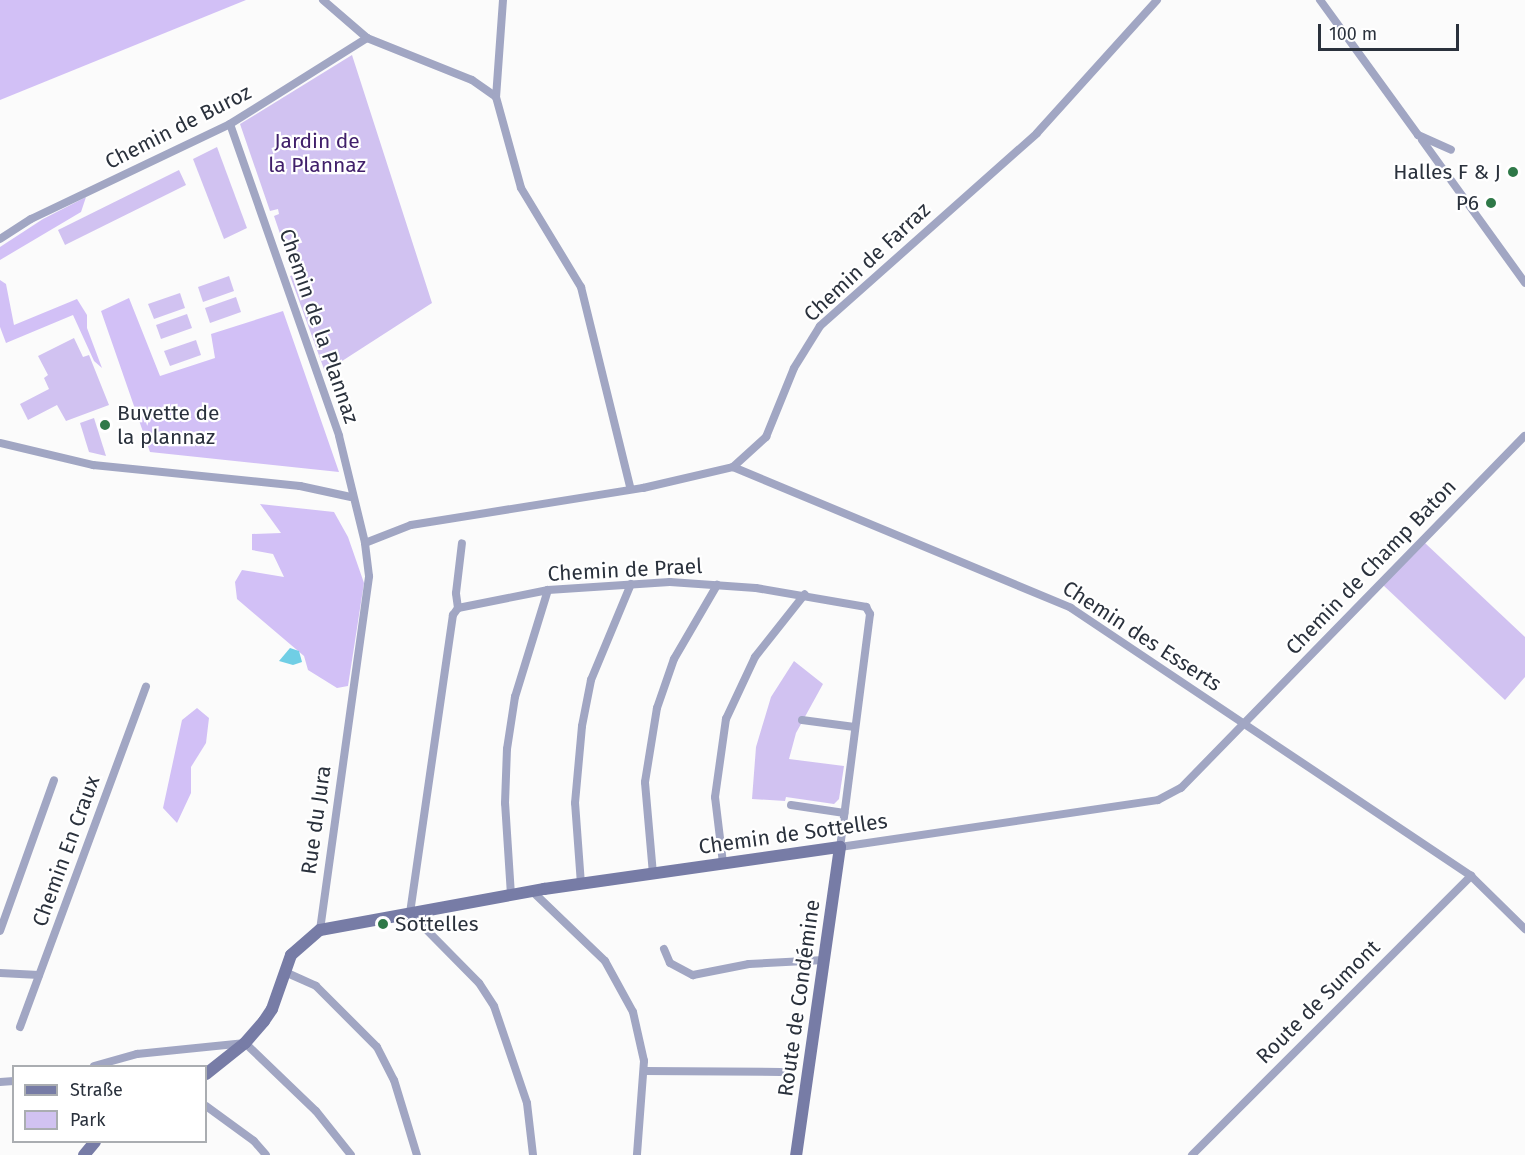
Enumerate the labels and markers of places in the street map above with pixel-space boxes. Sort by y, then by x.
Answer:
place label: Halles F & J [1393,159,1501,185]
marker: Halles F & J [1506,165,1520,179]
place label: P6 [1456,190,1479,216]
marker: P6 [1484,196,1498,210]
place label: Buvette de la plannaz [117,400,220,450]
marker: Buvette de la plannaz [98,418,112,432]
place label: Sottelles [395,911,478,937]
marker: Sottelles [376,917,390,931]

